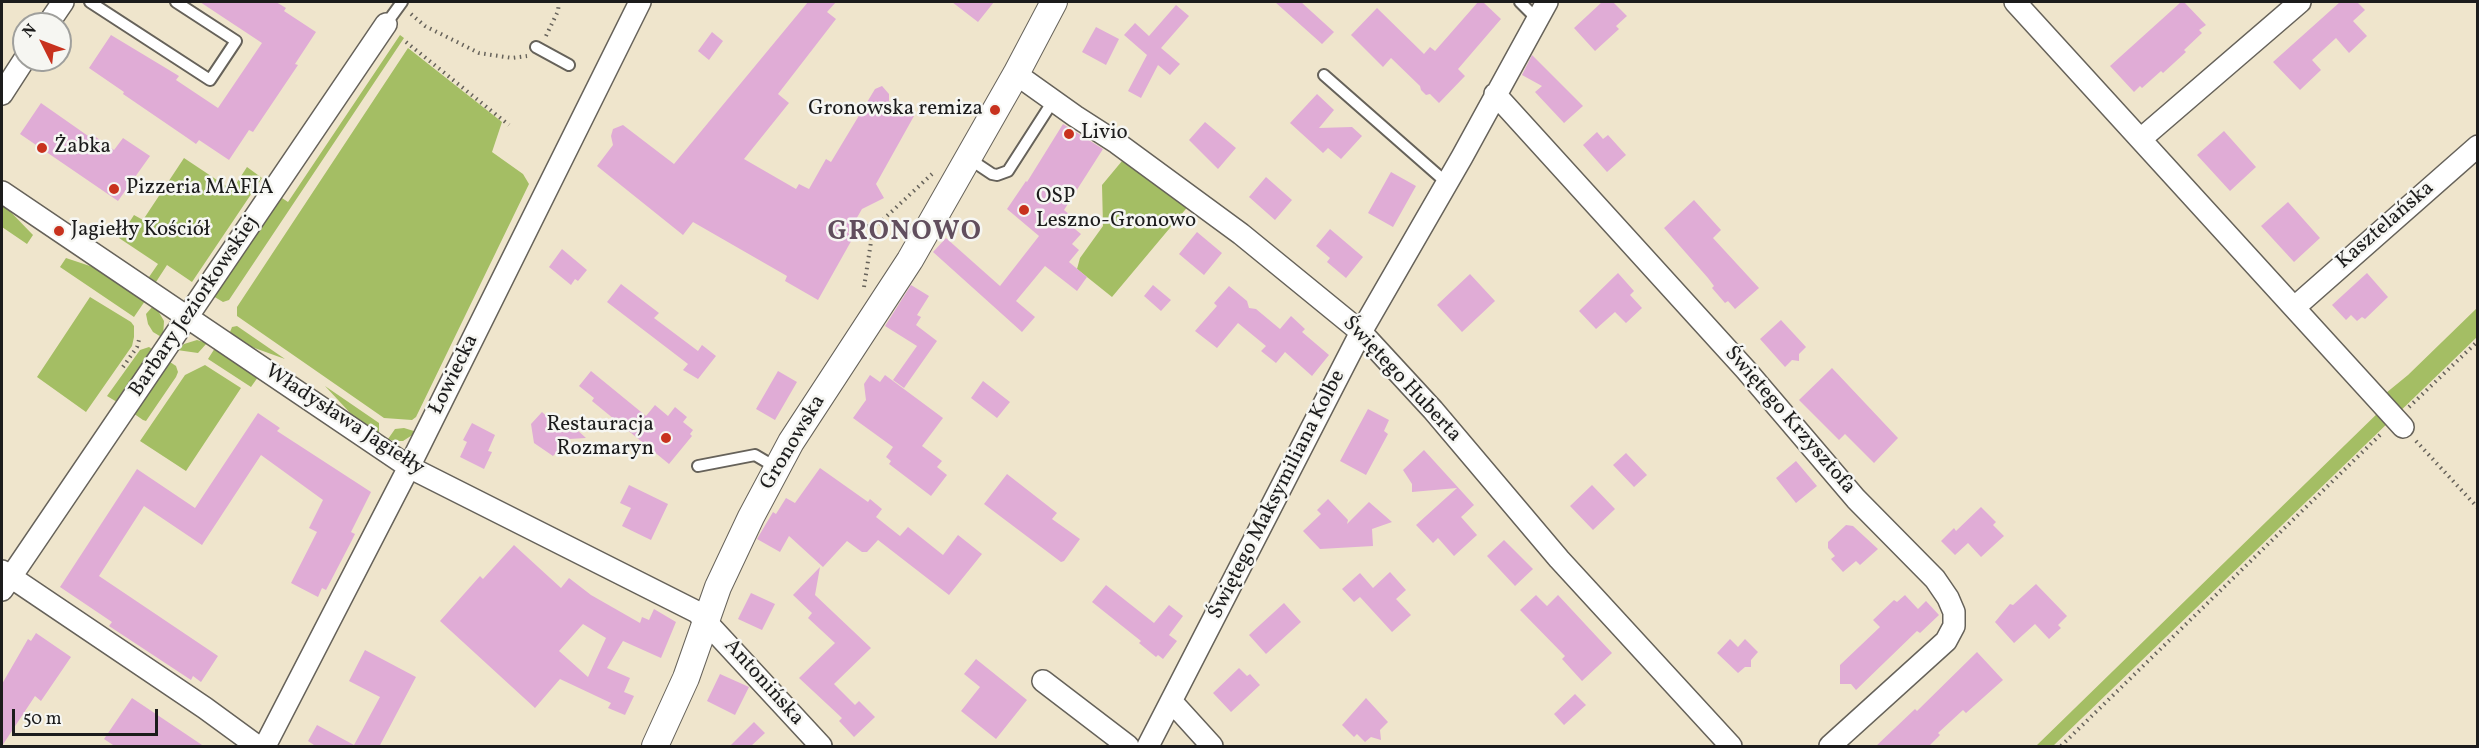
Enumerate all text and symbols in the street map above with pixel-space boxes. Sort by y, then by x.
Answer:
north arrow [12,12,72,72]
text: N [18,20,42,43]
place label: Gronowska remiza [808,97,983,123]
marker: Gronowska remiza [988,103,1002,117]
place label: Livio [1081,121,1128,147]
marker: Livio [1062,127,1076,141]
place label: Żabka [54,135,111,161]
marker: Żabka [35,141,49,155]
place label: Pizzeria MAFIA [126,176,274,202]
street label: Kasztelańska [2332,177,2440,275]
marker: Pizzeria MAFIA [107,182,121,196]
place label: OSP Leszno-Gronowo [1036,185,1196,235]
marker: OSP Leszno-Gronowo [1017,203,1031,217]
street label: Barbary Jeziorkowskiej [125,212,265,402]
place label: Jagiełły Kościół [71,218,210,244]
district label: GRONOWO [828,218,982,250]
marker: Jagiełły Kościół [52,224,66,238]
street label: Świętego Huberta [1336,312,1466,448]
street label: Łowiecka [425,331,485,419]
street label: Świętego Krzysztofa [1718,342,1860,500]
street label: Władysława Jagiełły [260,360,428,482]
street label: Świętego Maksymiliana Kolbe [1204,366,1352,624]
street label: Gronowska [756,391,832,495]
place label: Restauracja Rozmaryn [546,413,654,463]
marker: Restauracja Rozmaryn [659,431,673,445]
street label: Antonińska [718,634,808,732]
scale bar [15,697,160,735]
text: 50 m [23,707,62,732]

